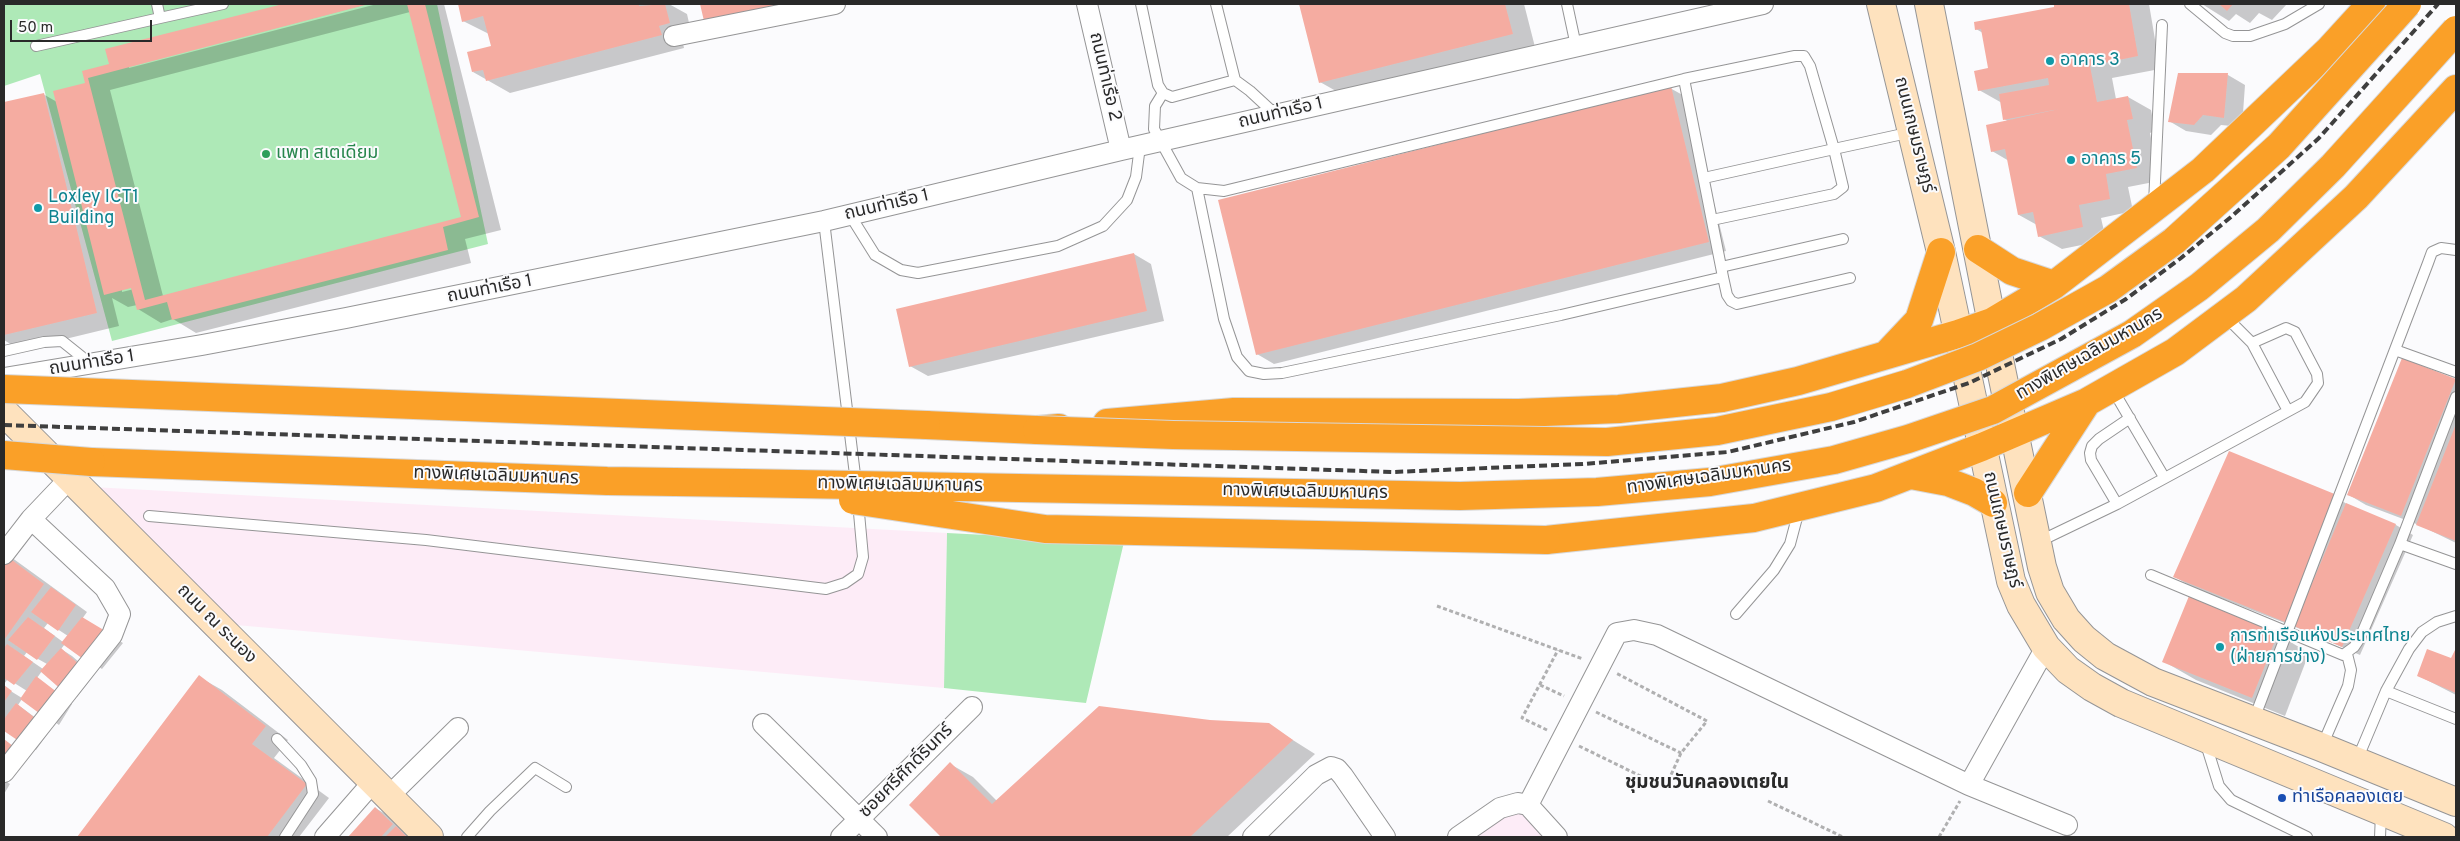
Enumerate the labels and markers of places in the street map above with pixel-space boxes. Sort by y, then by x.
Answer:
place label: อาคาร 3 [2060,50,2120,72]
marker: อาคาร 3 [2044,55,2056,67]
place label: แพท สเตเดียม [276,143,378,165]
marker: แพท สเตเดียม [260,148,272,160]
place label: อาคาร 5 [2081,149,2141,171]
marker: อาคาร 5 [2065,154,2077,166]
place label: Loxley ICT1 Building [48,187,139,230]
marker: Loxley ICT1 Building [32,202,44,214]
place label: การท่าเรือแห่งประเทศไทย (ฝ่ายการช่าง) [2230,626,2410,669]
marker: การท่าเรือแห่งประเทศไทย (ฝ่ายการช่าง) [2214,641,2226,653]
place label: ท่าเรือคลองเตย [2292,787,2403,809]
marker: ท่าเรือคลองเตย [2276,792,2288,804]

